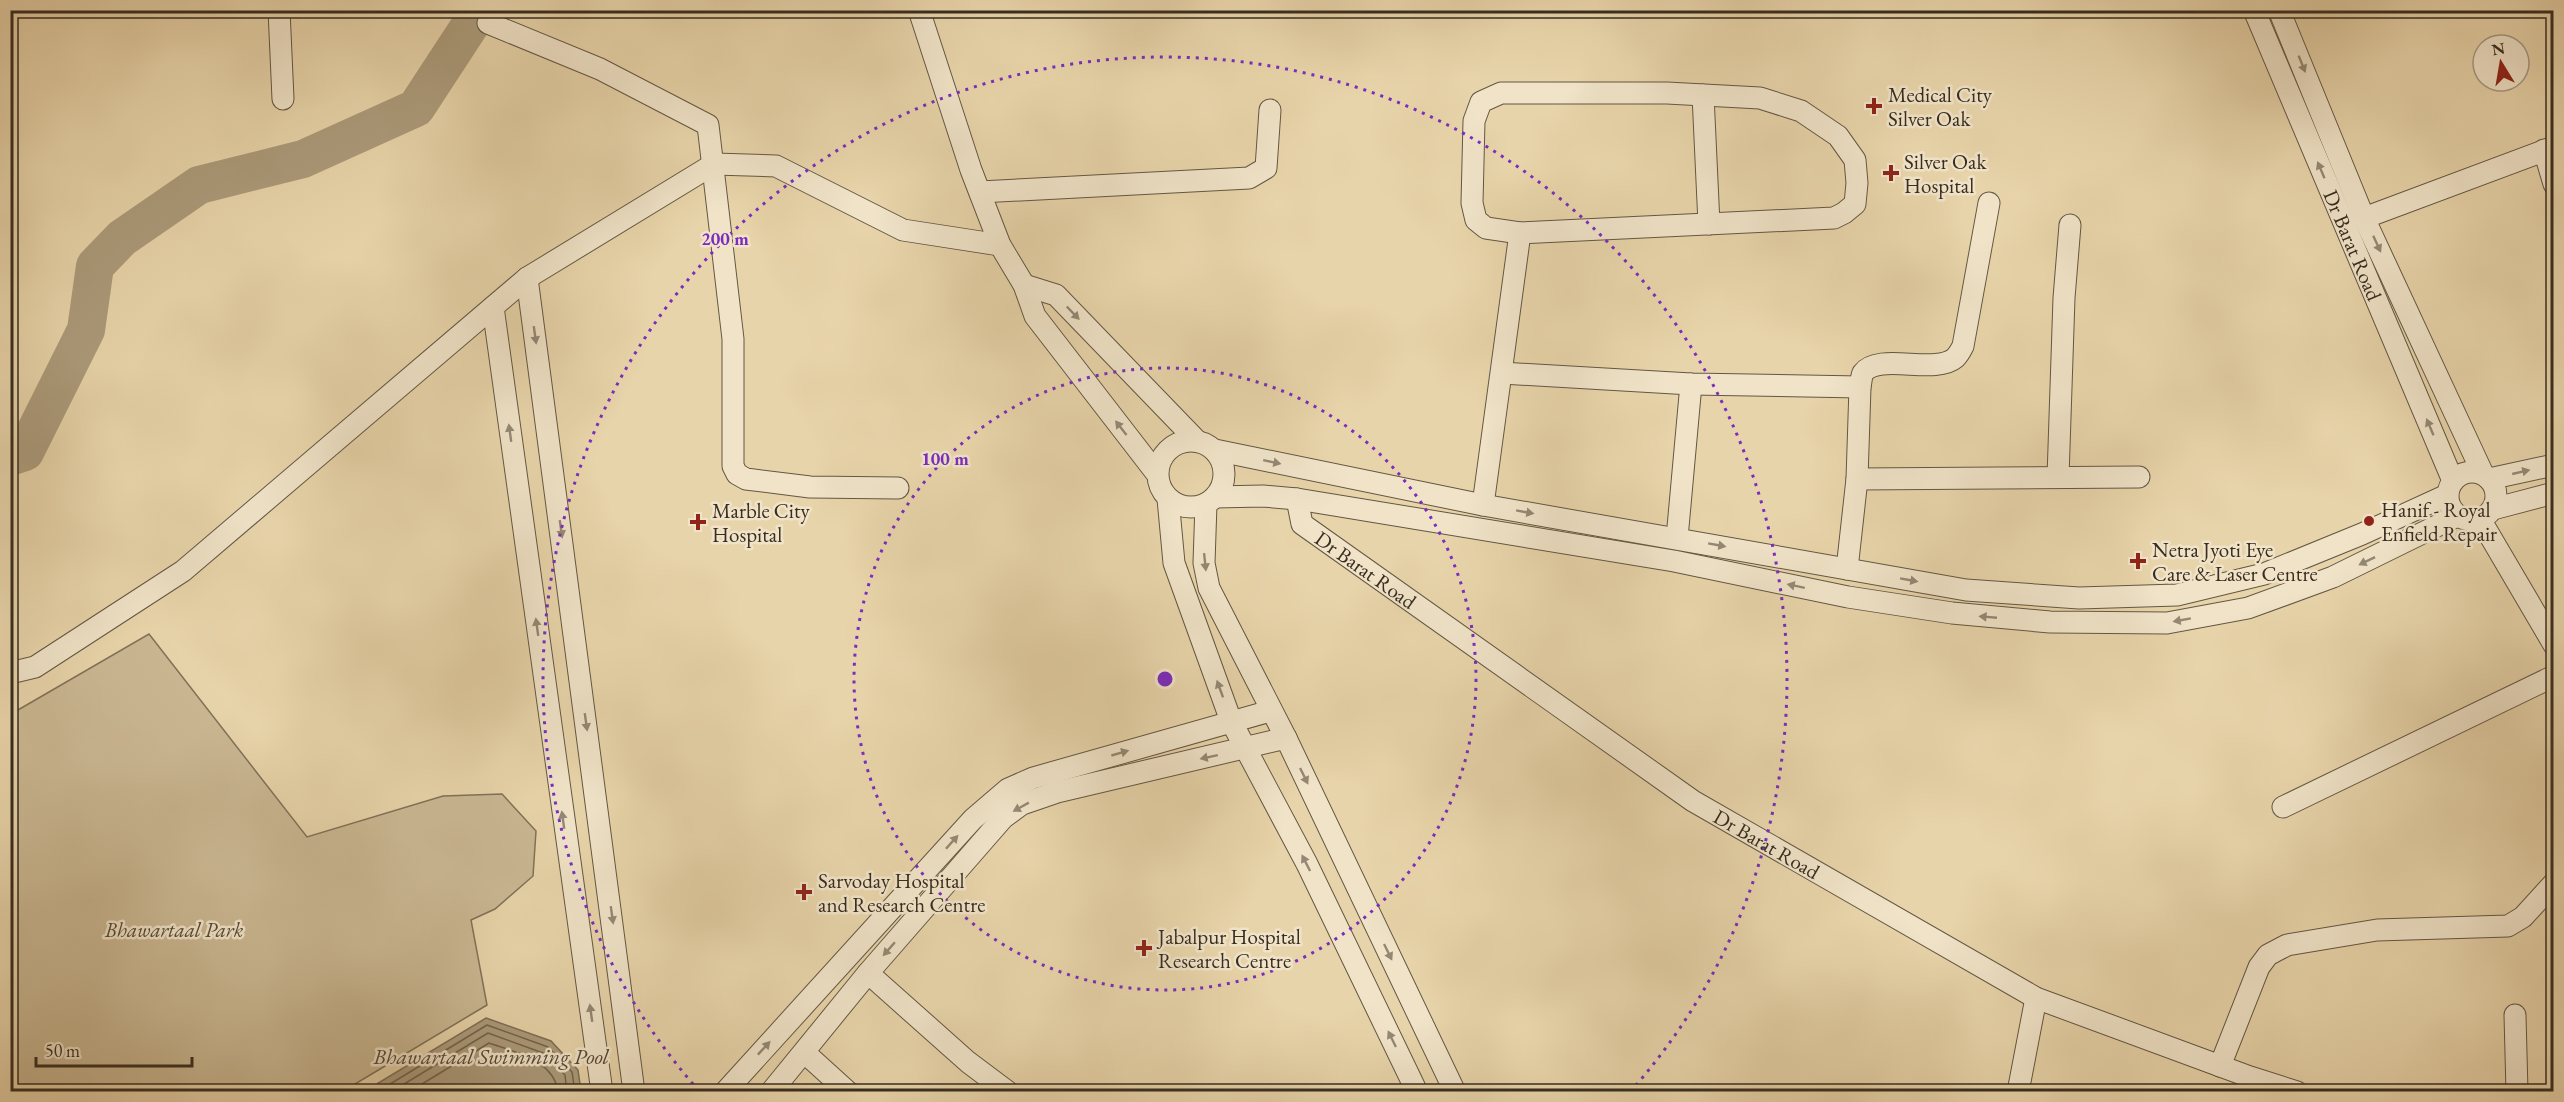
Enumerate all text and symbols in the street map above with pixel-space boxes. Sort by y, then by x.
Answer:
north arrow [2471,33,2531,93]
text: N [2490,37,2507,60]
one-way arrow [2298,55,2307,73]
place label: Medical City Silver Oak [1888,81,1993,132]
marker: Medical City Silver Oak [1865,97,1883,115]
place label: Silver Oak Hospital [1904,148,1987,199]
one-way arrow [2316,161,2325,179]
marker: Silver Oak Hospital [1882,164,1900,182]
street label: Dr Barat Road [2318,185,2389,305]
text: 200 m [701,227,749,250]
one-way arrow [2372,236,2381,253]
one-way arrow [1066,305,1080,320]
one-way arrow [530,326,539,345]
one-way arrow [2425,417,2435,435]
one-way arrow [1116,420,1128,435]
one-way arrow [506,424,515,443]
text: 100 m [921,447,969,470]
one-way arrow [1263,458,1282,467]
one-way arrow [2512,467,2531,476]
place label: Hanif - Royal Enfield Repair [2381,496,2497,547]
place label: Marble City Hospital [712,497,810,548]
one-way arrow [1516,508,1535,517]
marker: Marble City Hospital [689,513,707,531]
marker: Hanif - Royal Enfield Repair [2362,514,2376,528]
one-way arrow [556,519,565,538]
street label: Dr Barat Road [1310,524,1422,615]
place label: Netra Jyoti Eye Care & Laser Centre [2152,536,2318,587]
one-way arrow [1708,541,1727,550]
marker: Netra Jyoti Eye Care & Laser Centre [2129,552,2147,570]
one-way arrow [1200,553,1210,572]
one-way arrow [2359,556,2376,565]
one-way arrow [1900,576,1919,585]
one-way arrow [1786,581,1805,590]
one-way arrow [1978,612,1997,622]
one-way arrow [2173,616,2192,625]
one-way arrow [532,617,541,636]
centre of rings [1155,669,1175,689]
one-way arrow [1214,680,1224,698]
one-way arrow [582,713,591,732]
one-way arrow [1111,748,1129,757]
one-way arrow [1199,753,1218,762]
one-way arrow [1299,767,1308,784]
one-way arrow [1012,802,1029,812]
street label: Dr Barat Road [1709,802,1825,885]
one-way arrow [559,810,568,829]
one-way arrow [945,835,958,850]
one-way arrow [1302,855,1311,872]
place label: Sarvoday Hospital and Research Centre [818,867,985,918]
marker: Sarvoday Hospital and Research Centre [795,883,813,901]
one-way arrow [607,906,616,925]
park label: Bhawartaal Park [104,916,244,943]
place label: Jabalpur Hospital Research Centre [1156,923,1301,974]
marker: Jabalpur Hospital Research Centre [1135,939,1153,957]
one-way arrow [882,942,896,957]
one-way arrow [1384,943,1393,960]
one-way arrow [586,1003,595,1022]
scale bar [36,1030,192,1068]
one-way arrow [1387,1030,1396,1047]
text: 50 m [45,1039,80,1062]
one-way arrow [757,1041,771,1056]
water label: Bhawartaal Swimming Pool [372,1042,609,1071]

